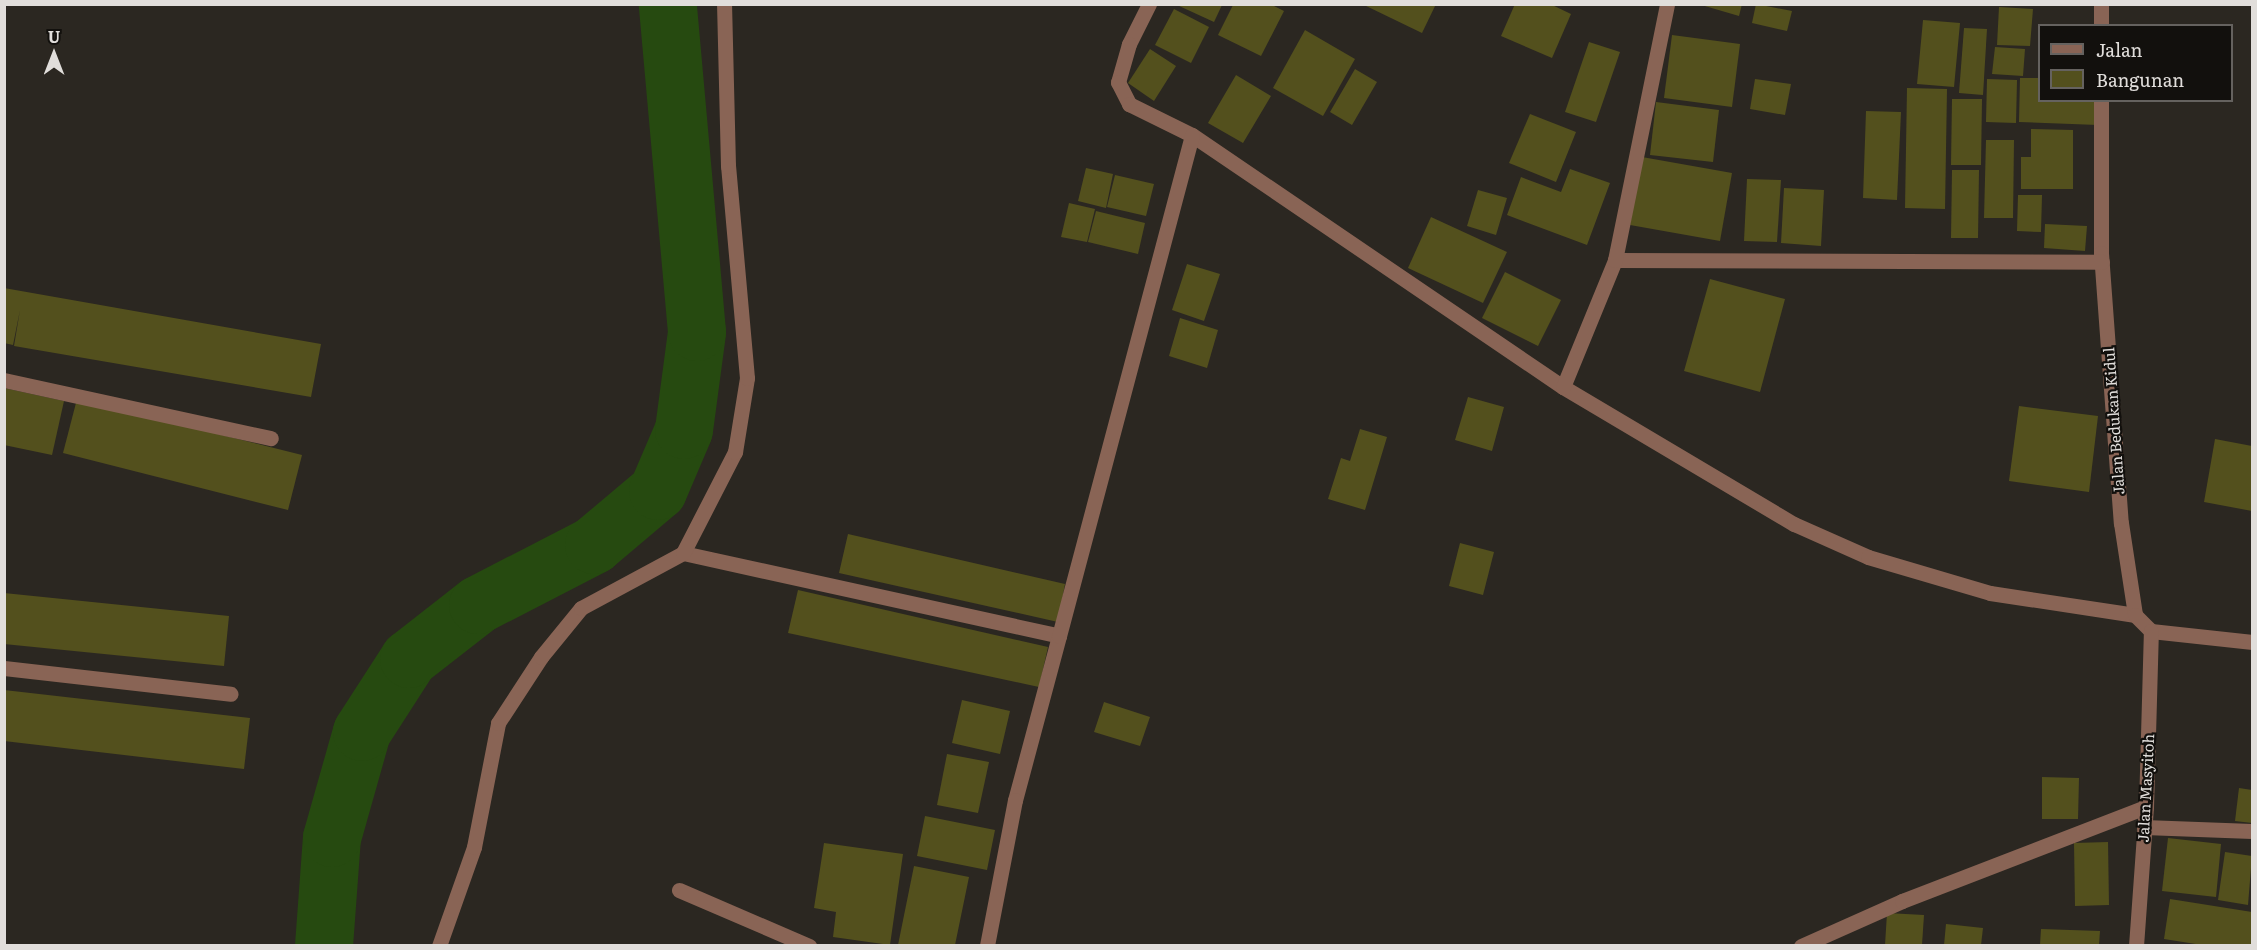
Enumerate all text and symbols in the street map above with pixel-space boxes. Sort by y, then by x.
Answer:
north arrow [24,24,84,84]
text: U [48,24,60,48]
legend [2038,24,2233,102]
text: Jalan [2096,36,2142,63]
text: Bangunan [2096,66,2184,93]
street label: Jalan Bedukan Kidul [2099,347,2127,495]
street label: Jalan Masyitoh [2133,733,2157,843]

